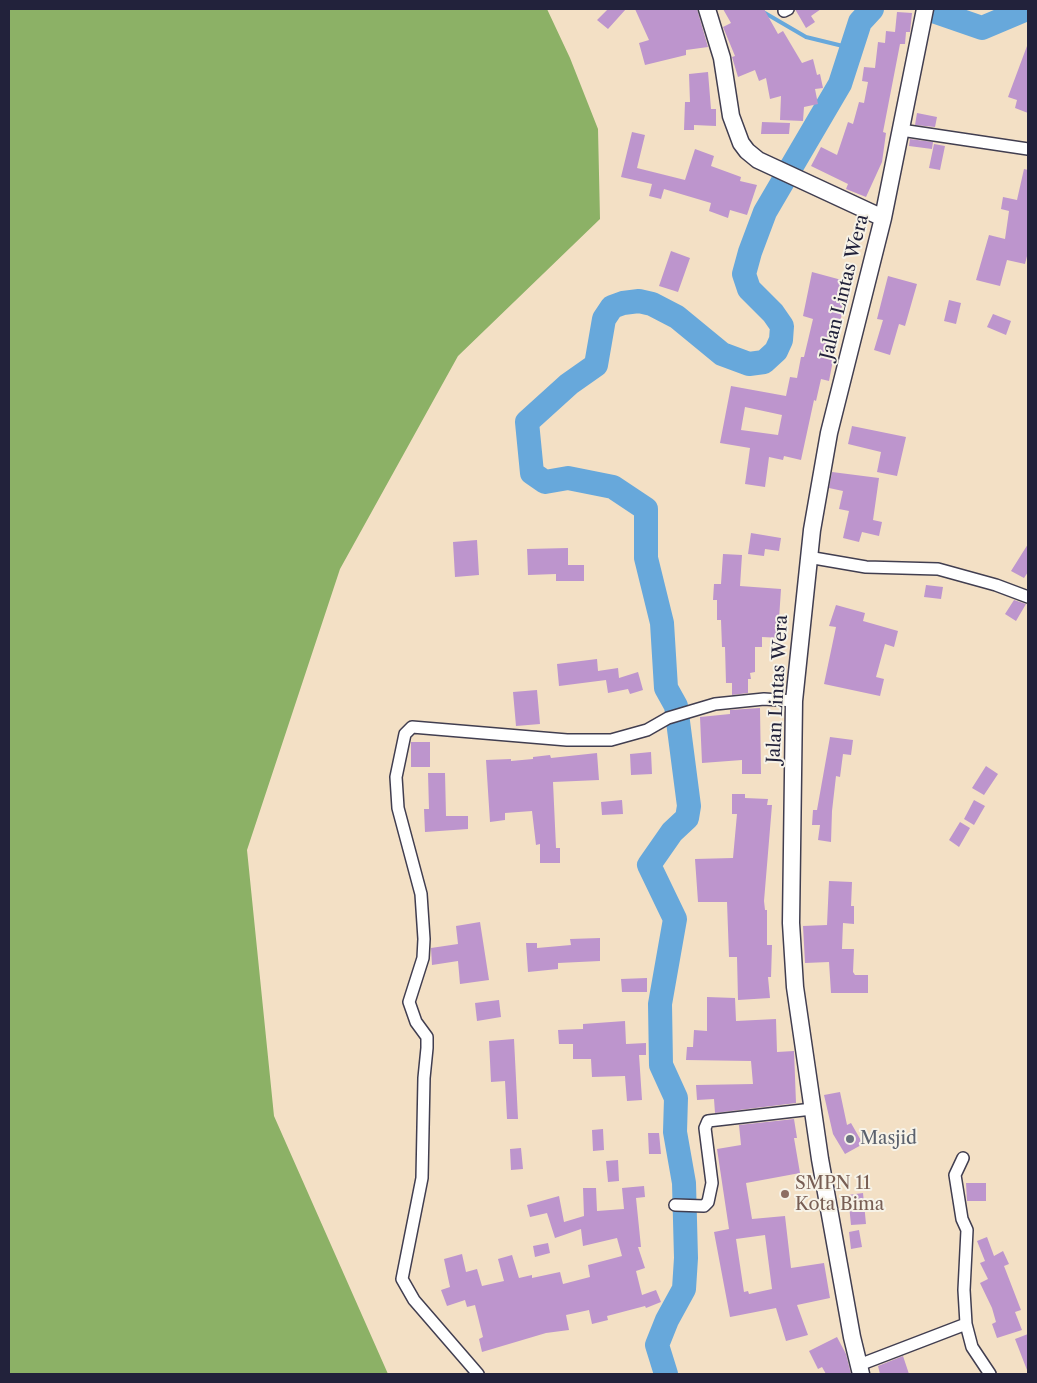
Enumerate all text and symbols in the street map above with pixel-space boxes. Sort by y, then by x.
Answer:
street label: Jalan Lintas Wera [817,212,873,362]
street label: Jalan Lintas Wera [763,614,793,764]
place label: Masjid [860,1128,917,1150]
marker: Masjid [844,1133,856,1145]
place label: SMPN 11 Kota Bima [795,1173,884,1216]
marker: SMPN 11 Kota Bima [779,1188,791,1200]

